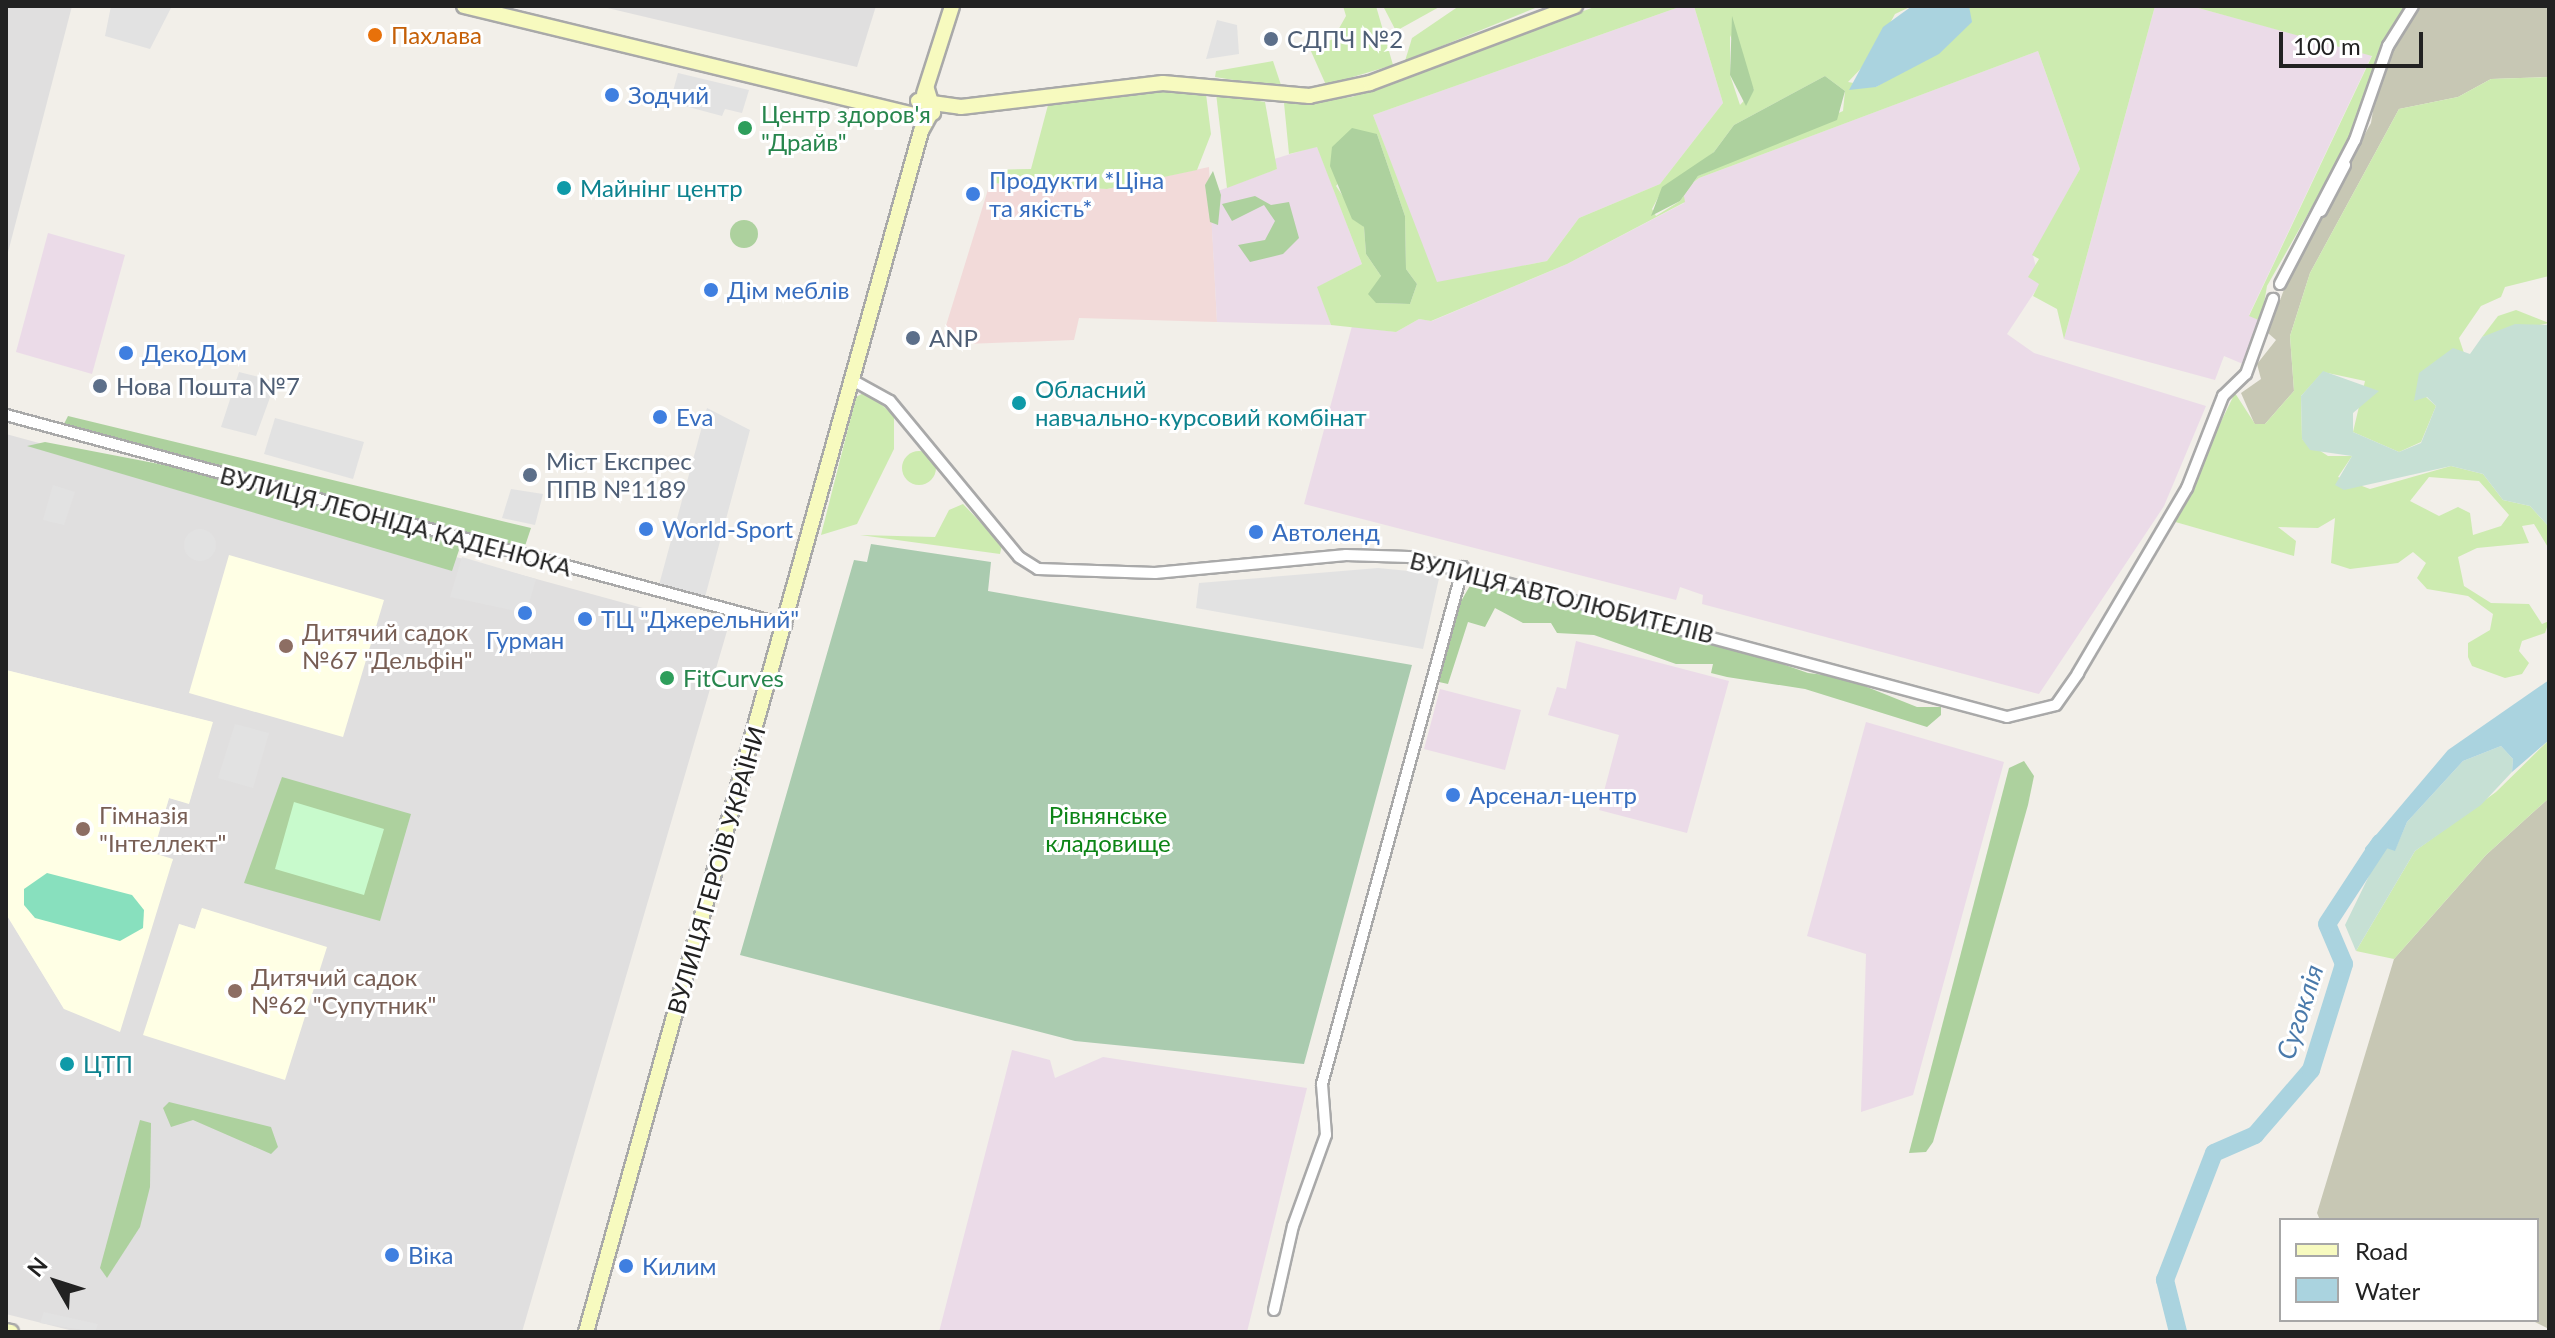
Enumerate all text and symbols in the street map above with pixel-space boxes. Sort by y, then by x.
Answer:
scale bar [2283,16,2427,66]
place label: Пахлава [391,21,482,49]
place label: СДПЧ №2 [1287,25,1403,53]
marker: Пахлава [366,26,384,44]
marker: СДПЧ №2 [1262,30,1280,48]
text: 100 m [2293,31,2361,60]
place label: Зодчий [628,81,709,109]
marker: Зодчий [603,86,621,104]
place label: Центр здоров'я "Драйв" [761,100,931,156]
marker: Центр здоров'я "Драйв" [736,119,754,137]
place label: Продукти *Ціна та якість* [989,166,1164,222]
place label: Майнінг центр [580,174,743,202]
marker: Майнінг центр [555,179,573,197]
marker: Продукти *Ціна та якість* [964,185,982,203]
place label: Дім меблів [727,276,849,304]
marker: Дім меблів [702,281,720,299]
place label: ANP [929,324,978,352]
marker: ANP [904,329,922,347]
place label: ДекоДом [142,339,247,367]
marker: ДекоДом [117,344,135,362]
place label: Нова Пошта №7 [116,372,300,400]
place label: Обласний навчально-курсовий комбінат [1035,375,1367,431]
marker: Нова Пошта №7 [91,377,109,395]
marker: Обласний навчально-курсовий комбінат [1010,394,1028,412]
place label: Eva [676,403,713,431]
marker: Eva [651,408,669,426]
place label: Міст Експрес ППВ №1189 [546,447,692,503]
street label: ВУЛИЦЯ ЛЕОНІДА КАДЕНЮКА [217,460,575,582]
marker: Міст Експрес ППВ №1189 [521,466,539,484]
place label: World-Sport [662,515,793,543]
place label: Автоленд [1272,518,1380,546]
marker: World-Sport [637,520,655,538]
marker: Автоленд [1247,523,1265,541]
street label: ВУЛИЦЯ АВТОЛЮБИТЕЛІВ [1407,545,1717,649]
marker: Гурман [516,604,534,622]
place label: ТЦ "Джерельний" [601,605,799,633]
marker: ТЦ "Джерельний" [576,610,594,628]
place label: Дитячий садок №67 "Дельфін" [302,618,473,674]
place label: Гурман [486,626,564,654]
marker: Дитячий садок №67 "Дельфін" [277,637,295,655]
place label: FitCurves [683,664,784,692]
marker: FitCurves [658,669,676,687]
street label: ВУЛИЦЯ ГЕРОЇВ УКРАЇНИ [661,723,771,1017]
place label: Арсенал-центр [1469,781,1637,809]
marker: Арсенал-центр [1444,786,1462,804]
place label: Гімназія "Інтеллект" [99,801,226,857]
park label: Рівнянське кладовище [1045,801,1171,857]
marker: Гімназія "Інтеллект" [74,820,92,838]
water label: Сугоклія [2270,961,2330,1063]
place label: Дитячий садок №62 "Супутник" [251,963,436,1019]
marker: Дитячий садок №62 "Супутник" [226,982,244,1000]
place label: ЦТП [83,1050,133,1078]
marker: ЦТП [58,1055,76,1073]
legend [2279,1218,2539,1322]
text: Road [2355,1236,2408,1265]
place label: Віка [408,1241,453,1269]
north arrow [16,1242,96,1322]
marker: Віка [383,1246,401,1264]
text: N [21,1252,53,1282]
place label: Килим [642,1252,717,1280]
marker: Килим [617,1257,635,1275]
text: Water [2355,1276,2420,1305]

